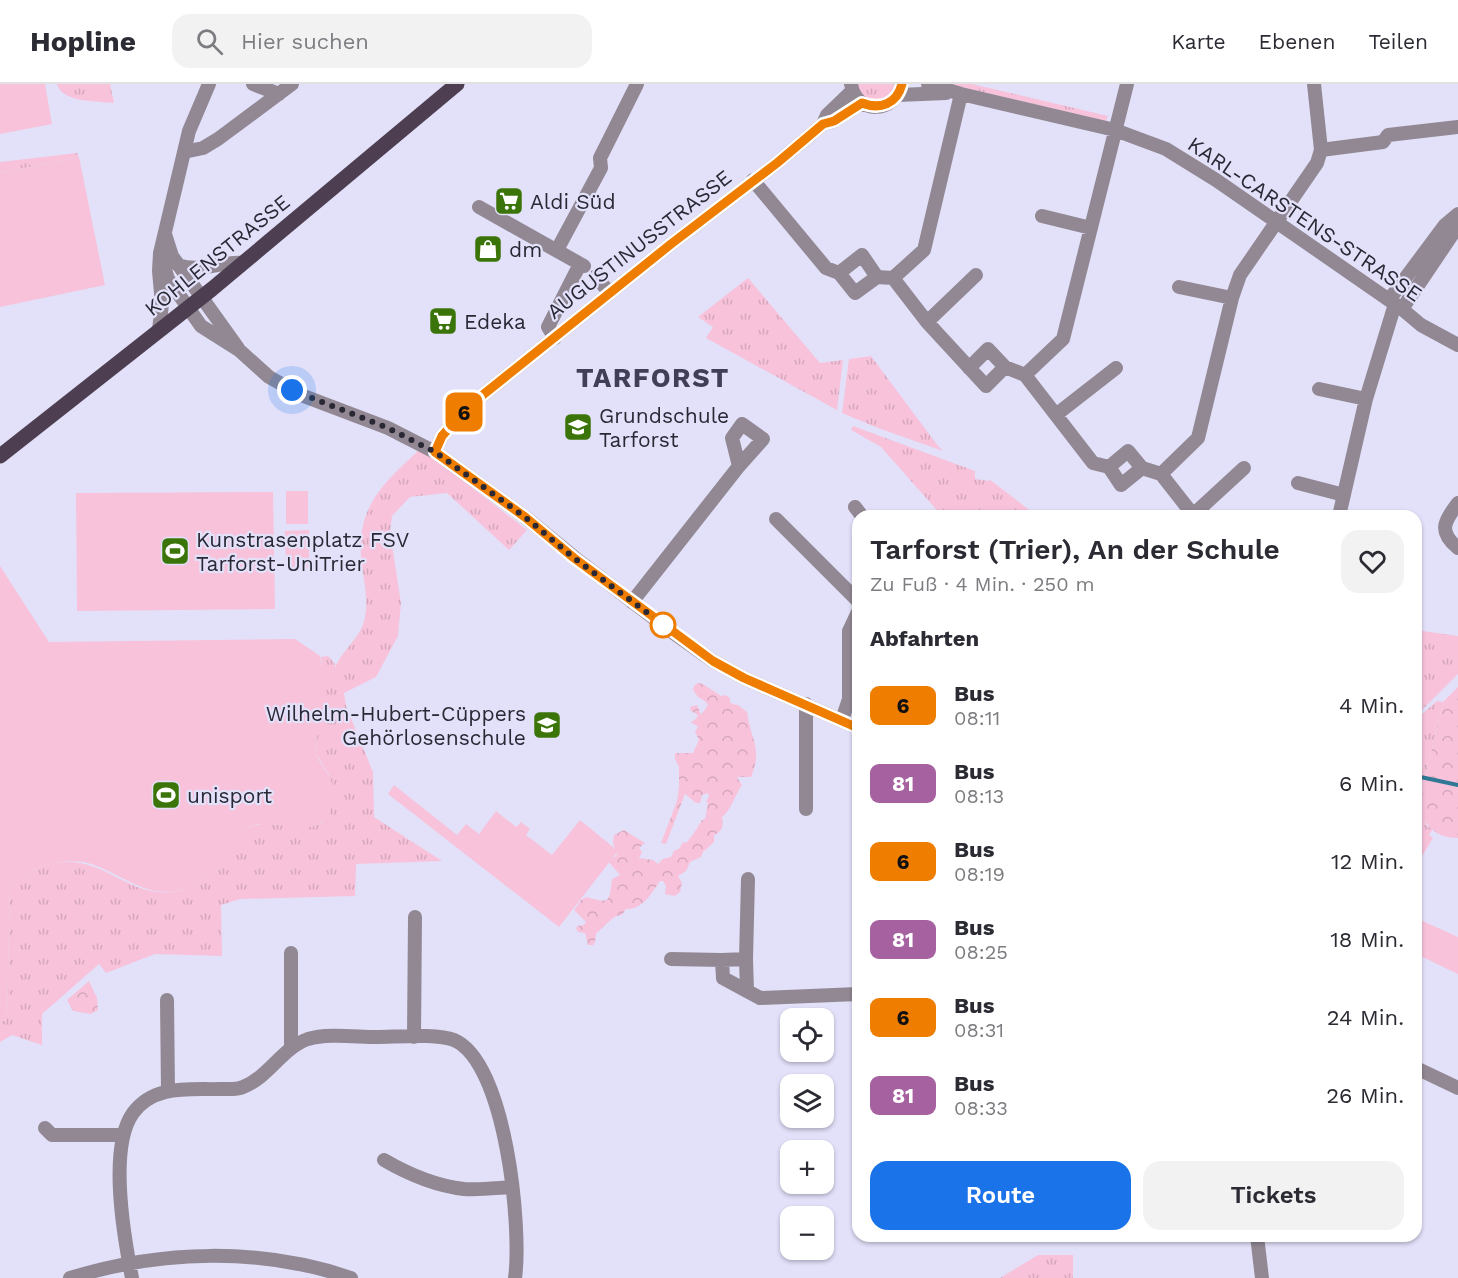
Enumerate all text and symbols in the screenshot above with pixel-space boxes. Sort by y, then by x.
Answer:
search box [172,14,592,68]
text: Hopline [30,25,136,58]
icon: search [193,25,226,58]
text: Hier suchen [241,29,369,54]
text: Karte [1171,29,1226,54]
text: Ebenen [1259,29,1335,54]
text: Teilen [1368,29,1428,54]
street label: KARL-CARSTENS-STRASSE [1183,131,1427,307]
street label: AUGUSTINUSSTRASSE [542,164,736,324]
supermarket icon: Aldi Süd [493,185,525,217]
street label: KOHLENSTRASSE [140,189,294,321]
place label: Aldi Süd [530,189,616,214]
shop icon: dm [472,233,504,265]
place label: dm [509,237,542,262]
supermarket icon: Edeka [427,305,459,337]
place label: Edeka [464,309,526,334]
district label: TARFORST [576,362,730,394]
your location [277,375,307,405]
line badge: 6 [444,392,484,432]
text: 6 [458,400,470,425]
place label: Grundschule Tarforst [599,403,729,452]
school or university icon: Grundschule Tarforst [562,411,594,443]
place label: Kunstrasenplatz FSV Tarforst-UniTrier [196,527,410,576]
button: heart [1341,530,1404,593]
text: Tarforst (Trier), An der Schule [870,533,1280,566]
sports icon: Kunstrasenplatz FSV Tarforst-UniTrier [159,535,191,567]
text: Zu Fuß · 4 Min. · 250 m [870,572,1095,596]
unlabelled marker [650,612,676,638]
text: Abfahrten [870,626,979,651]
text: Bus [954,681,994,706]
text: 6 [897,693,909,718]
text: 4 Min. [1339,693,1404,718]
place label: Wilhelm-Hubert-Cüppers Gehörlosenschule [266,701,526,750]
text: 08:11 [954,706,1000,730]
school or university icon: Wilhelm-Hubert-Cüppers Gehörlosenschule [531,709,563,741]
text: Bus [954,759,994,784]
text: 81 [892,771,914,796]
text: 6 Min. [1339,771,1404,796]
sports icon: unisport [150,779,182,811]
place label: unisport [187,783,272,808]
text: 08:13 [954,784,1004,808]
text: Bus [954,837,994,862]
text: 6 [897,849,909,874]
text: 12 Min. [1331,849,1404,874]
text: 08:19 [954,862,1005,886]
text: Bus [954,915,994,940]
text: 81 [892,927,914,952]
text: 18 Min. [1330,927,1404,952]
text: 08:25 [954,940,1008,964]
text: Bus [954,993,994,1018]
text: 6 [897,1005,909,1030]
text: 24 Min. [1327,1005,1404,1030]
map controls [780,1008,834,1260]
button: locate [780,1008,834,1062]
text: 08:31 [954,1018,1004,1042]
text: Bus [954,1071,994,1096]
button: layers [780,1074,834,1128]
text: 81 [892,1083,914,1108]
text: 26 Min. [1326,1083,1404,1108]
text: 08:33 [954,1096,1008,1120]
button: + [780,1140,834,1194]
button: Route [870,1161,1131,1230]
button: Tickets [1143,1161,1404,1230]
button: − [780,1206,834,1260]

